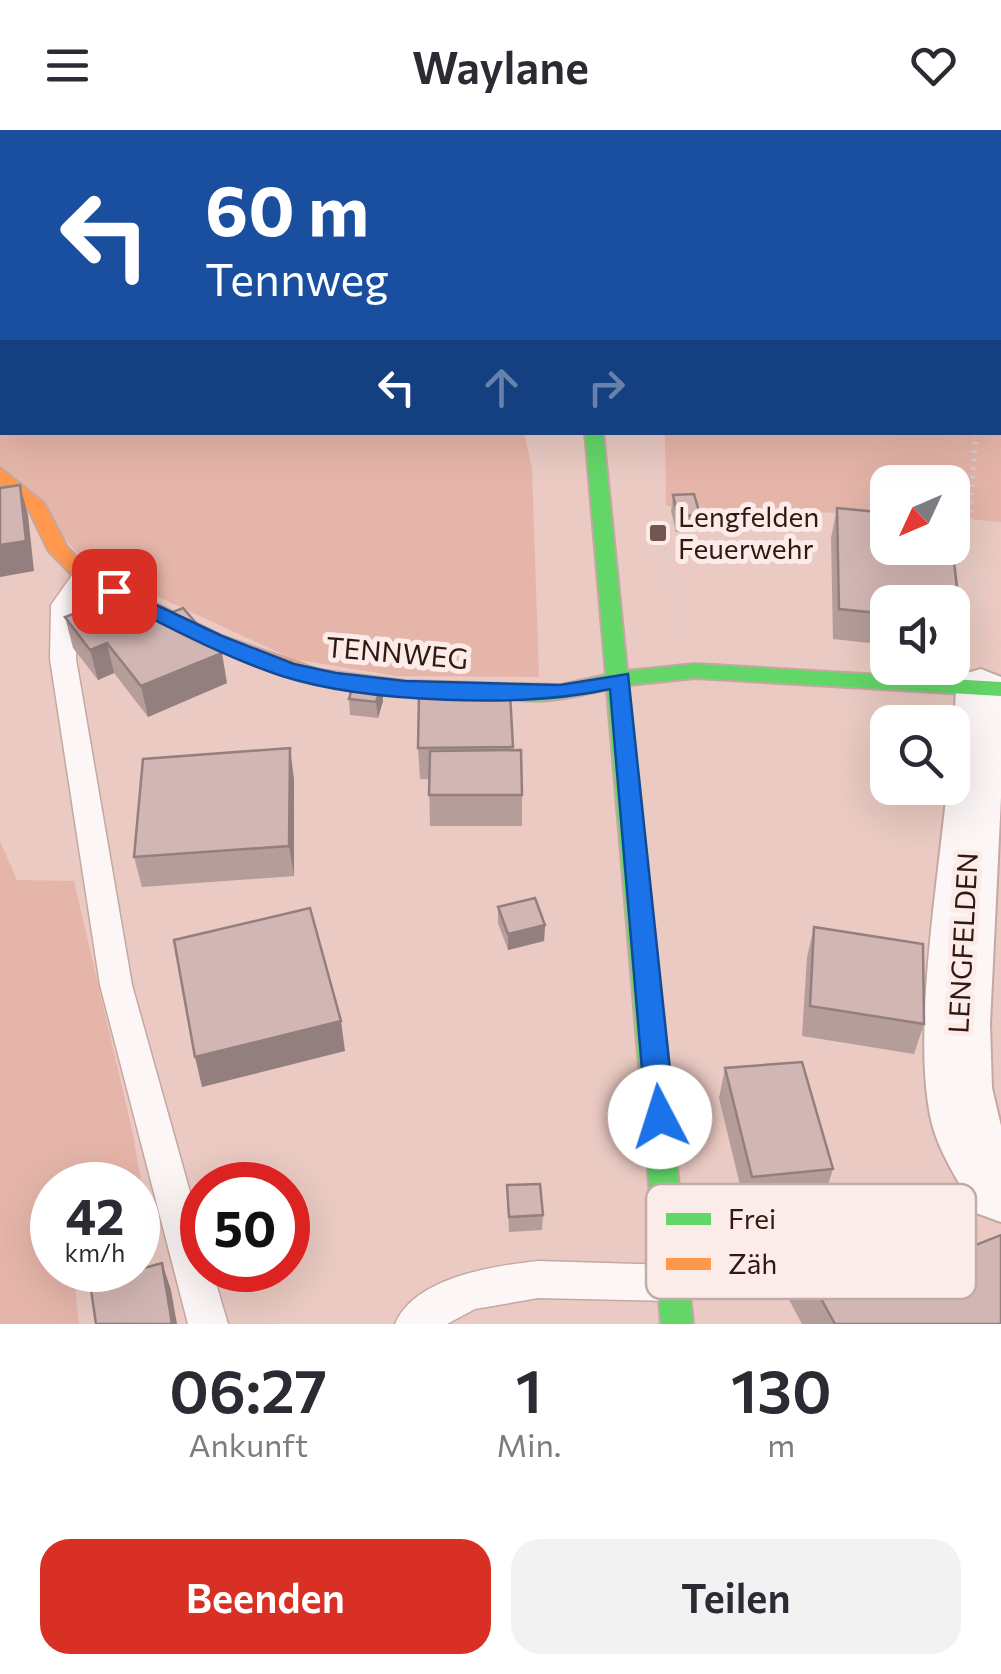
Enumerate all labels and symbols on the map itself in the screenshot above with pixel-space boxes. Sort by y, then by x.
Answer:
north arrow [870,465,970,565]
place label: Lengfelden Feuerwehr [678,499,819,565]
marker: Lengfelden Feuerwehr [647,522,669,544]
pin [72,549,157,634]
street label: TENNWEG [325,629,470,675]
street label: LENGFELDEN [940,852,984,1034]
position arrow [608,1065,712,1169]
speed limit sign: 50 [180,1162,310,1292]
legend [646,1184,976,1299]
text: Frei [728,1201,776,1235]
text: Zäh [728,1246,777,1280]

